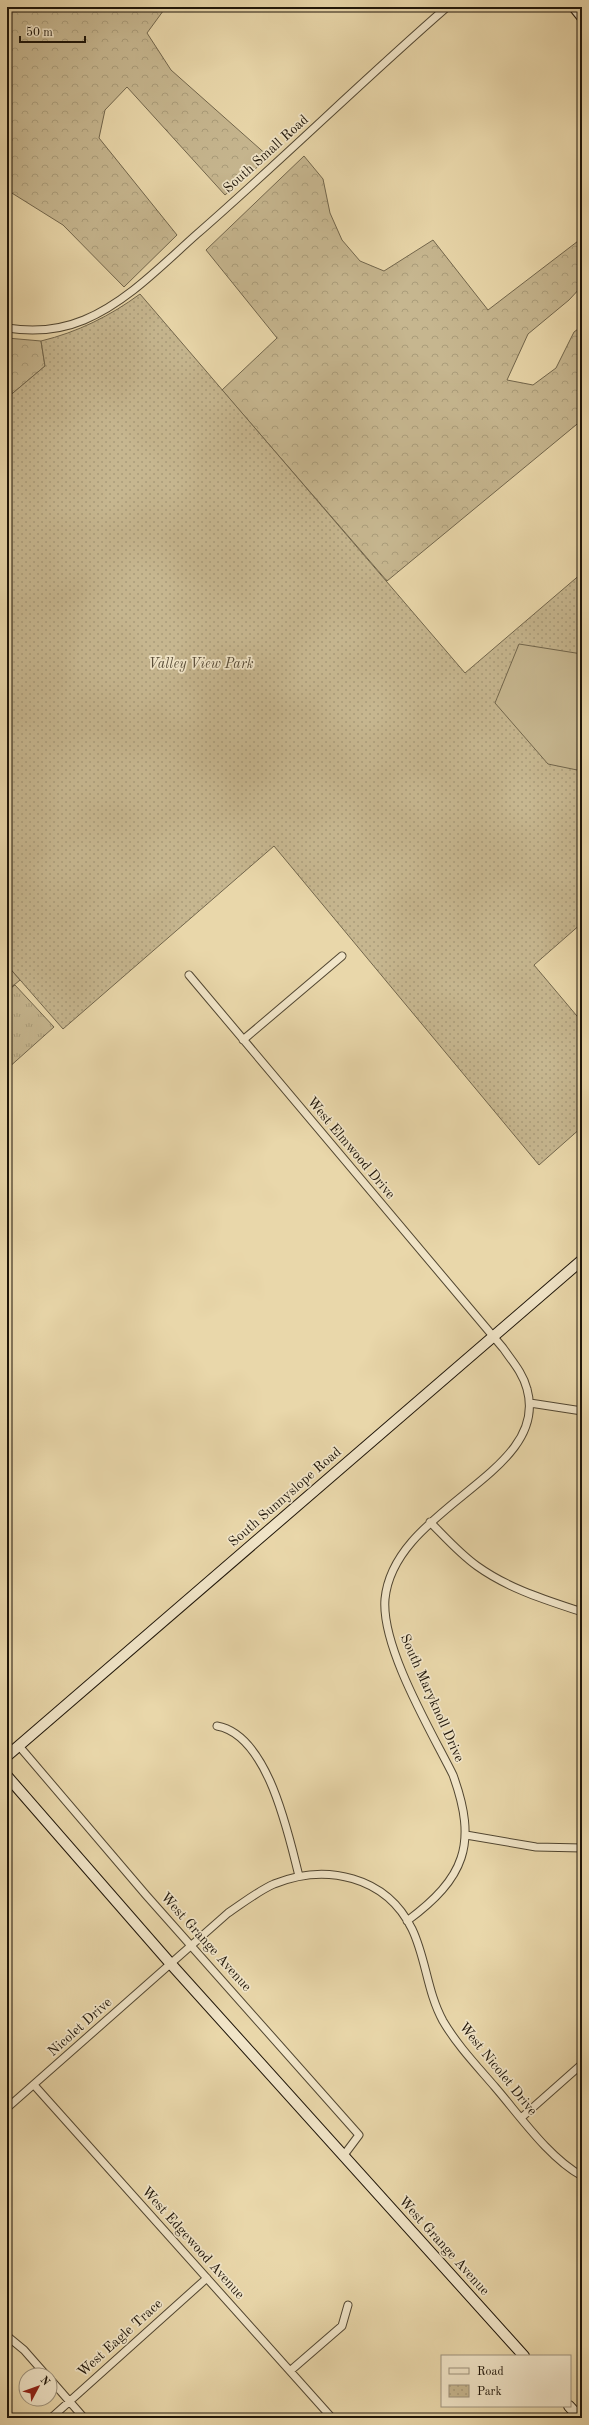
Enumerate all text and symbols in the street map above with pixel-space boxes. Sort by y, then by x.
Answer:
scale bar [20,18,85,44]
text: 50 m [26,26,53,39]
street label: South Small Road [221,112,311,196]
park label: Valley View Park [148,657,254,672]
street label: West Elmwood Drive [304,1094,398,1202]
street label: South Sunnyslope Road [226,1445,344,1549]
street label: South Maryknoll Drive [397,1632,467,1764]
street label: West Grange Avenue [158,1890,254,1994]
street label: Nicolet Drive [45,1995,115,2059]
street label: West Nicolet Drive [456,2020,540,2118]
street label: West Edgewood Avenue [139,2184,247,2302]
street label: West Grange Avenue [396,2194,492,2298]
street label: West Eagle Trace [75,2297,165,2379]
legend [441,2355,571,2407]
text: Road [477,2366,504,2378]
north arrow [18,2367,58,2407]
text: N [38,2375,52,2389]
text: Park [477,2386,502,2398]

